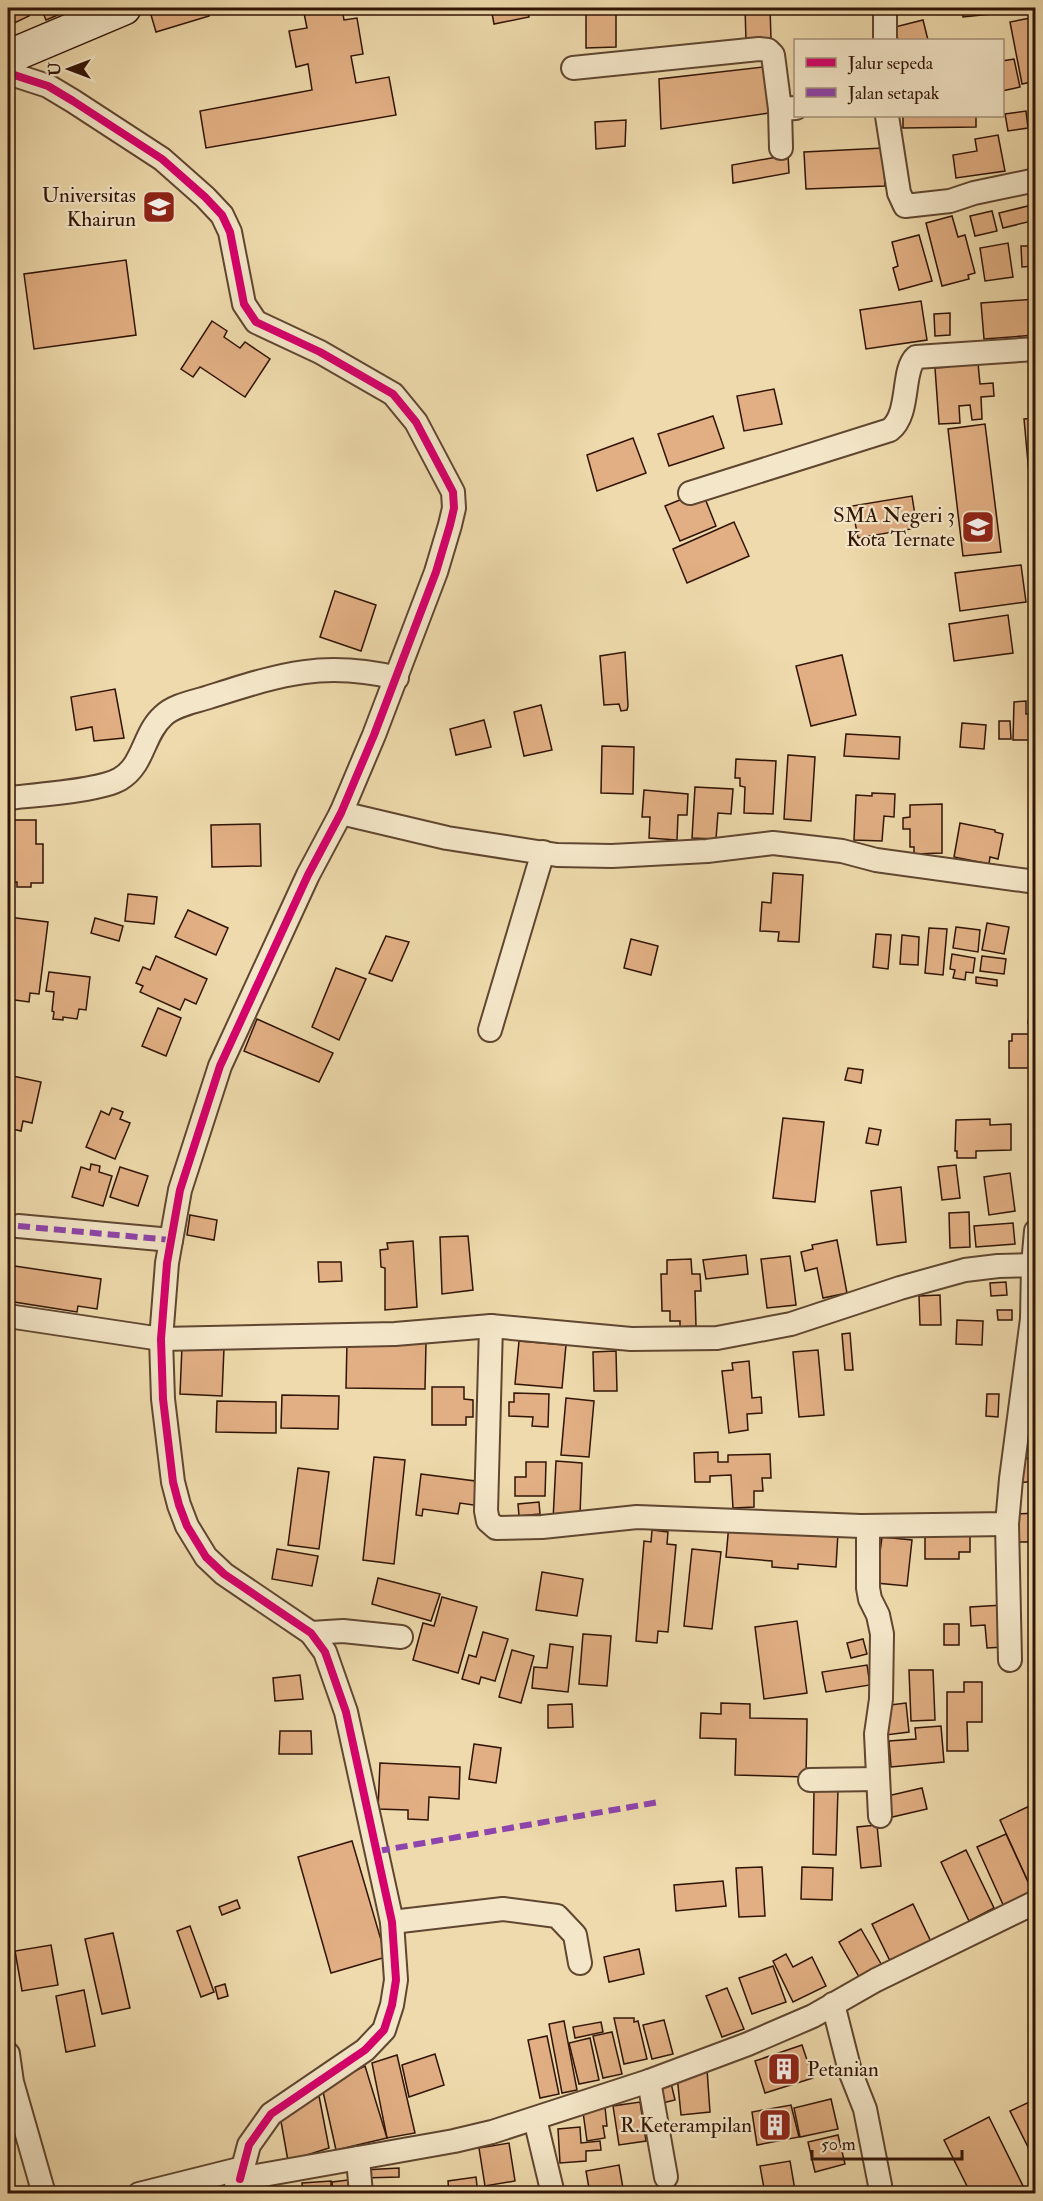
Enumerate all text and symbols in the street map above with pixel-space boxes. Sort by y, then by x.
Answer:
north arrow [39,39,99,99]
legend [794,39,1004,117]
text: Jalur sepeda [847,52,934,75]
text: U [45,62,65,76]
text: Jalan setapak [847,82,940,105]
place label: Universitas Khairun [42,182,136,233]
school or university icon: Universitas Khairun [141,189,177,225]
place label: SMA Negeri 3 Kota Ternate [833,502,955,553]
school or university icon: SMA Negeri 3 Kota Ternate [960,509,996,545]
building icon: Petanian [766,2051,802,2087]
place label: Petanian [807,2056,879,2083]
building icon: R.Keterampilan [757,2107,793,2143]
place label: R.Keterampilan [620,2112,752,2139]
scale bar [812,2123,962,2161]
text: 50 m [821,2133,856,2156]

